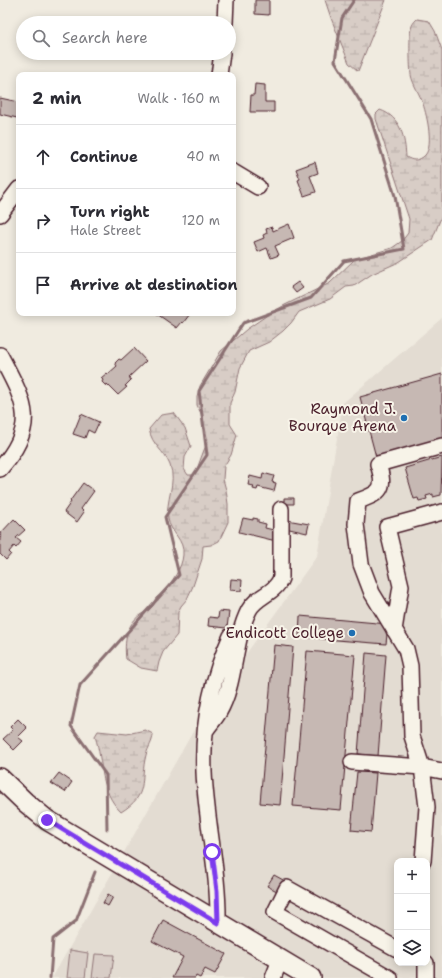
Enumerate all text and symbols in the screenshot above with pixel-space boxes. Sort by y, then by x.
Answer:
search box [16,16,236,60]
icon: search [30,27,52,49]
text: Search here [62,28,148,48]
text: 2 min [32,87,82,109]
text: Walk · 160 m [138,90,220,107]
icon: ahead [32,146,54,168]
text: Continue [70,147,138,167]
text: 40 m [186,148,220,165]
text: Turn right [70,202,150,222]
icon: right [32,210,54,232]
text: 120 m [182,212,220,229]
text: Hale Street [70,222,141,239]
icon: arrive [32,274,54,296]
text: Arrive at destination [70,275,238,295]
place label: Raymond J. Bourque Arena [289,399,397,436]
marker: Raymond J. Bourque Arena [399,413,409,423]
place label: Endicott College [226,623,344,643]
marker: Endicott College [347,628,357,638]
route end [38,811,56,829]
route start [203,843,221,861]
map controls [394,858,430,966]
button: + [394,858,430,894]
button: − [394,894,430,930]
button: layers [394,930,430,966]

